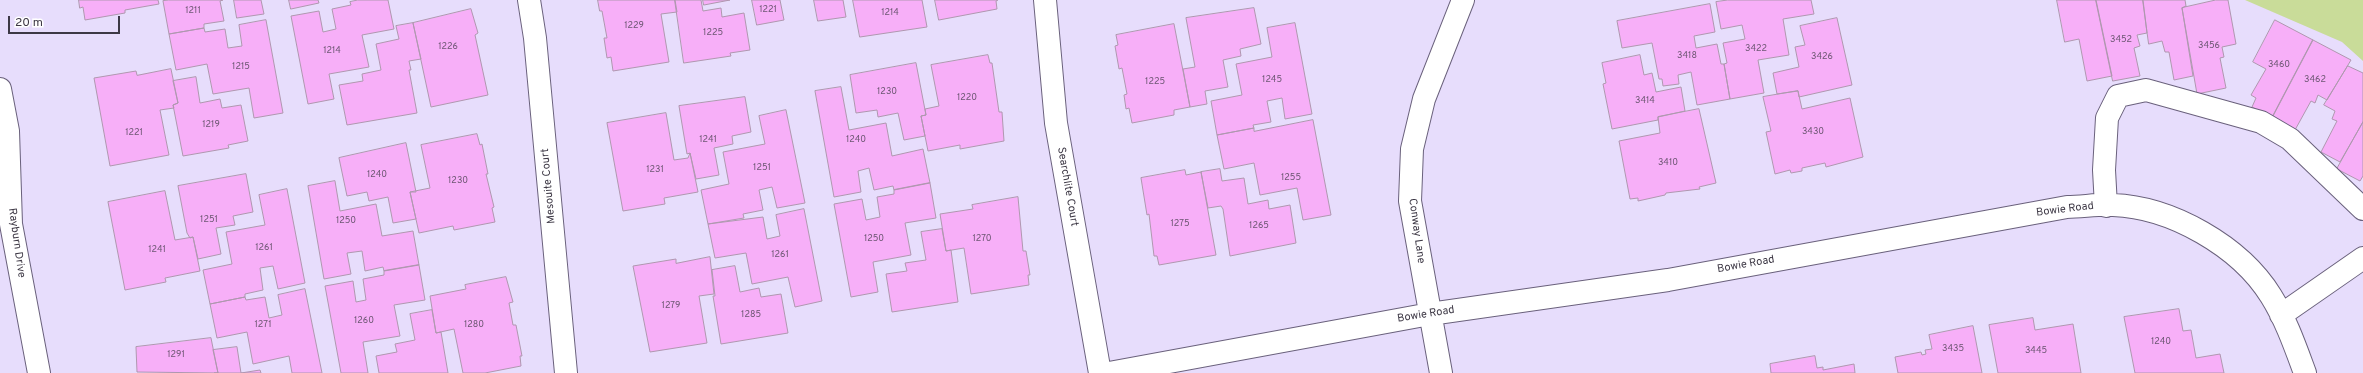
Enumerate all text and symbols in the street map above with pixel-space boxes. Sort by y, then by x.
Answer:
house number: 1221 [759,5,777,15]
house number: 1211 [185,6,201,16]
scale bar [10,8,122,34]
house number: 1214 [881,8,899,18]
text: 20 m [15,15,43,31]
house number: 1229 [624,21,644,31]
house number: 1225 [703,28,723,38]
house number: 3452 [2110,35,2132,45]
house number: 3456 [2198,41,2220,51]
house number: 1226 [438,42,458,52]
house number: 3422 [1745,44,1767,54]
house number: 1214 [323,46,341,56]
house number: 3418 [1677,51,1697,61]
house number: 3426 [1811,52,1833,62]
house number: 3460 [2268,60,2290,70]
house number: 1215 [232,62,250,72]
house number: 1245 [1262,75,1282,85]
house number: 3462 [2304,75,2326,85]
house number: 1225 [1145,77,1165,87]
house number: 1230 [877,87,897,97]
house number: 1220 [957,93,977,103]
house number: 3414 [1635,96,1655,106]
house number: 1219 [202,120,220,130]
house number: 3430 [1802,127,1824,137]
house number: 1221 [125,128,143,138]
house number: 1241 [699,135,717,145]
house number: 1240 [846,135,866,145]
street label: Searchlite Court [1054,146,1080,228]
street label: Mesouite Court [539,148,559,224]
house number: 3410 [1658,158,1678,168]
house number: 1251 [753,163,771,173]
house number: 1231 [646,165,664,175]
house number: 1240 [367,170,387,180]
house number: 1255 [1281,173,1301,183]
house number: 1230 [448,176,468,186]
street label: Conway Lane [1405,198,1427,264]
street label: Bowie Road [2035,200,2095,220]
street label: Rayburn Drive [5,207,27,279]
house number: 1251 [200,215,218,225]
house number: 1250 [336,216,356,226]
house number: 1275 [1170,219,1190,229]
house number: 1265 [1249,221,1269,231]
house number: 1250 [864,234,884,244]
house number: 1270 [973,234,991,244]
house number: 1261 [255,243,273,253]
house number: 1241 [148,245,166,255]
house number: 1261 [771,250,789,260]
street label: Bowie Road [1716,253,1776,277]
house number: 1279 [662,301,680,311]
street label: Bowie Road [1396,304,1456,326]
house number: 1285 [741,310,761,320]
house number: 1260 [354,316,374,326]
house number: 1271 [255,320,271,330]
house number: 1280 [464,320,484,330]
house number: 1240 [2151,337,2171,347]
house number: 3435 [1942,344,1964,354]
house number: 3445 [2025,346,2047,356]
house number: 1291 [167,350,185,360]

